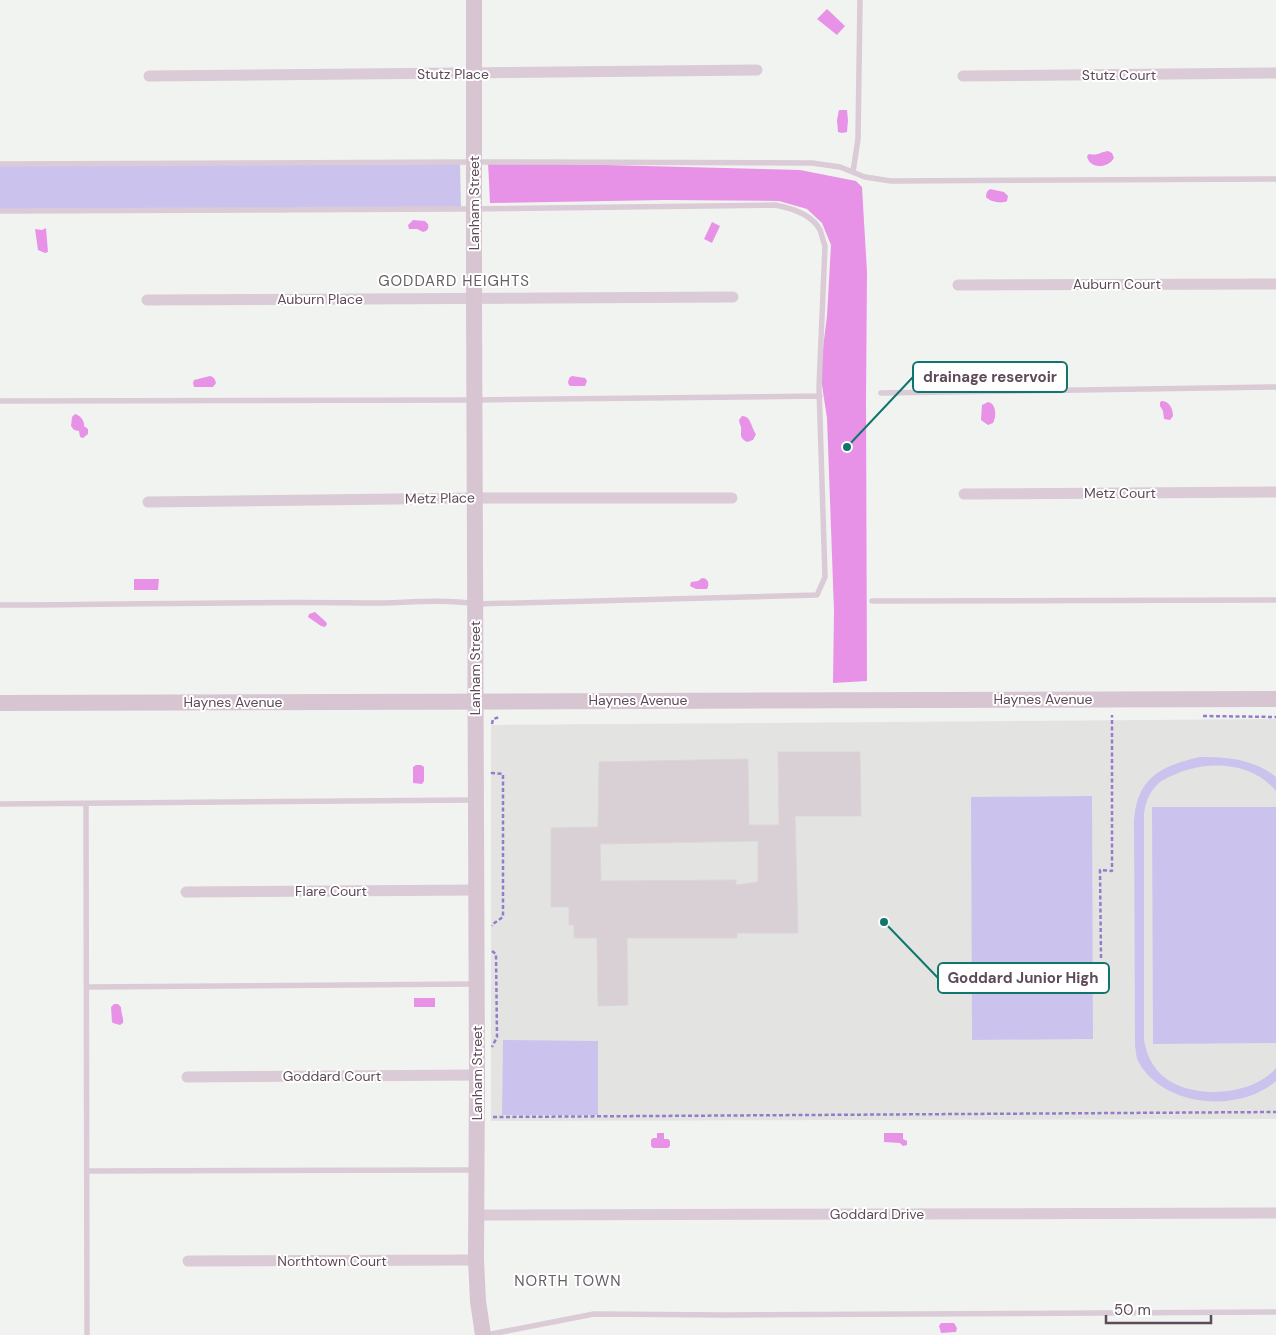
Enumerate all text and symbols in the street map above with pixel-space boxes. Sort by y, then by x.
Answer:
street label: Stutz Place [417,65,489,83]
street label: Stutz Court [1082,66,1156,84]
street label: Lanham Street [465,156,483,250]
district label: GODDARD HEIGHTS [378,271,530,291]
street label: Auburn Court [1073,275,1161,293]
street label: Auburn Place [277,290,363,308]
callout: drainage reservoir [913,362,1067,392]
text: drainage reservoir [923,367,1057,387]
street label: Metz Court [1084,484,1156,502]
street label: Metz Place [405,488,475,508]
street label: Lanham Street [466,621,484,715]
street label: Haynes Avenue [993,690,1093,708]
street label: Haynes Avenue [588,691,688,709]
street label: Haynes Avenue [183,693,283,711]
street label: Flare Court [295,882,367,900]
callout: Goddard Junior High [938,963,1109,993]
text: Goddard Junior High [947,968,1099,988]
street label: Lanham Street [468,1026,486,1120]
street label: Goddard Court [283,1067,381,1085]
street label: Goddard Drive [830,1205,924,1223]
street label: Northtown Court [277,1252,387,1270]
district label: NORTH TOWN [514,1271,622,1291]
scale bar [1106,1292,1211,1324]
text: 50 m [1114,1300,1151,1320]

